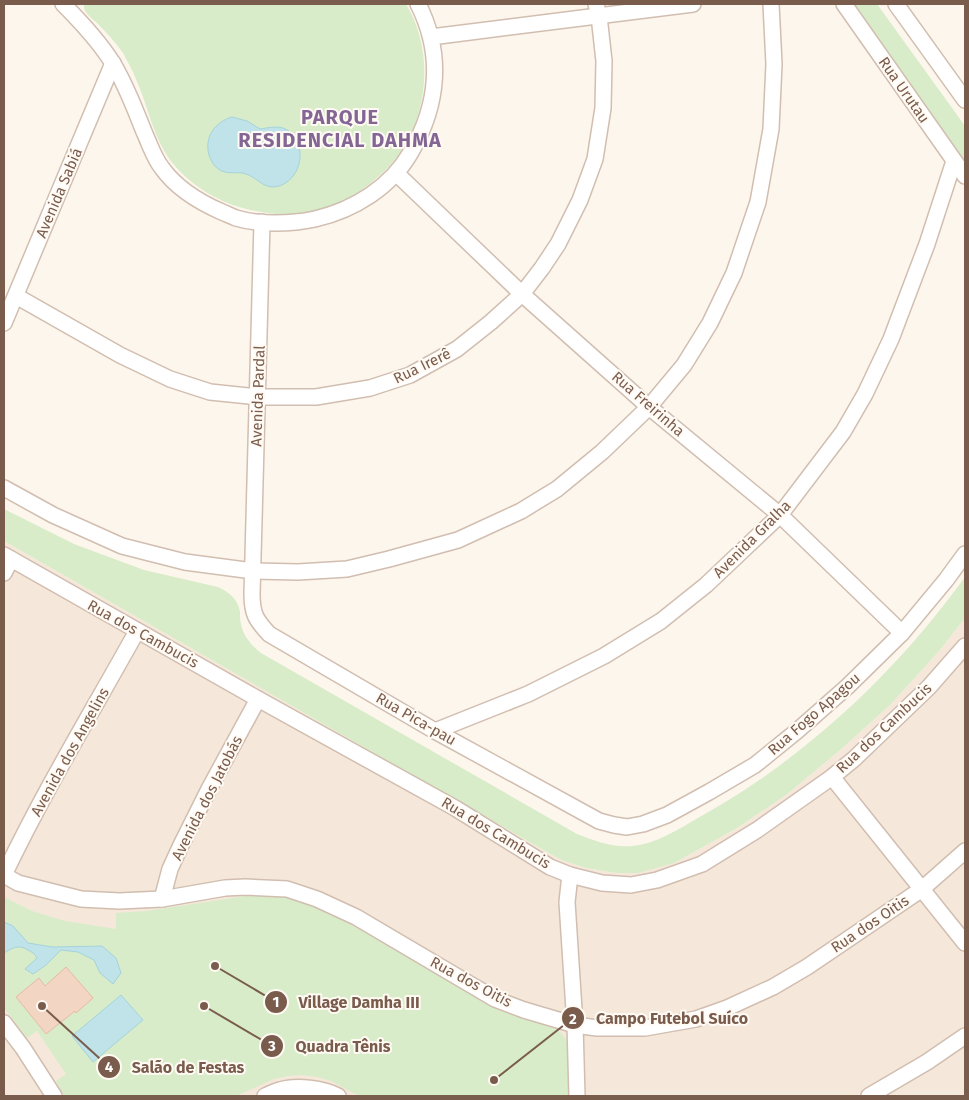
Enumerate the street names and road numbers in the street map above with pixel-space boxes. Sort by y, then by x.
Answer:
street label: Rua Urutau [875,53,933,127]
street label: Avenida Sabiá [32,145,86,241]
street label: Rua Irerê [390,344,454,388]
street label: Avenida Pardal [247,345,269,447]
street label: Rua Freirinha [608,368,688,440]
street label: Avenida Gralha [709,496,795,582]
street label: Rua dos Cambucis [84,596,202,672]
street label: Rua Fogo Apagou [764,669,864,759]
street label: Rua dos Cambucis [833,679,935,777]
street label: Avenida dos Angelins [27,684,113,820]
street label: Rua Pica-pau [373,689,459,749]
street label: Avenida dos Jatobás [168,733,246,863]
street label: Rua dos Cambucis [438,793,554,873]
street label: Rua dos Oitis [828,891,912,957]
street label: Rua dos Oitis [427,953,515,1011]

